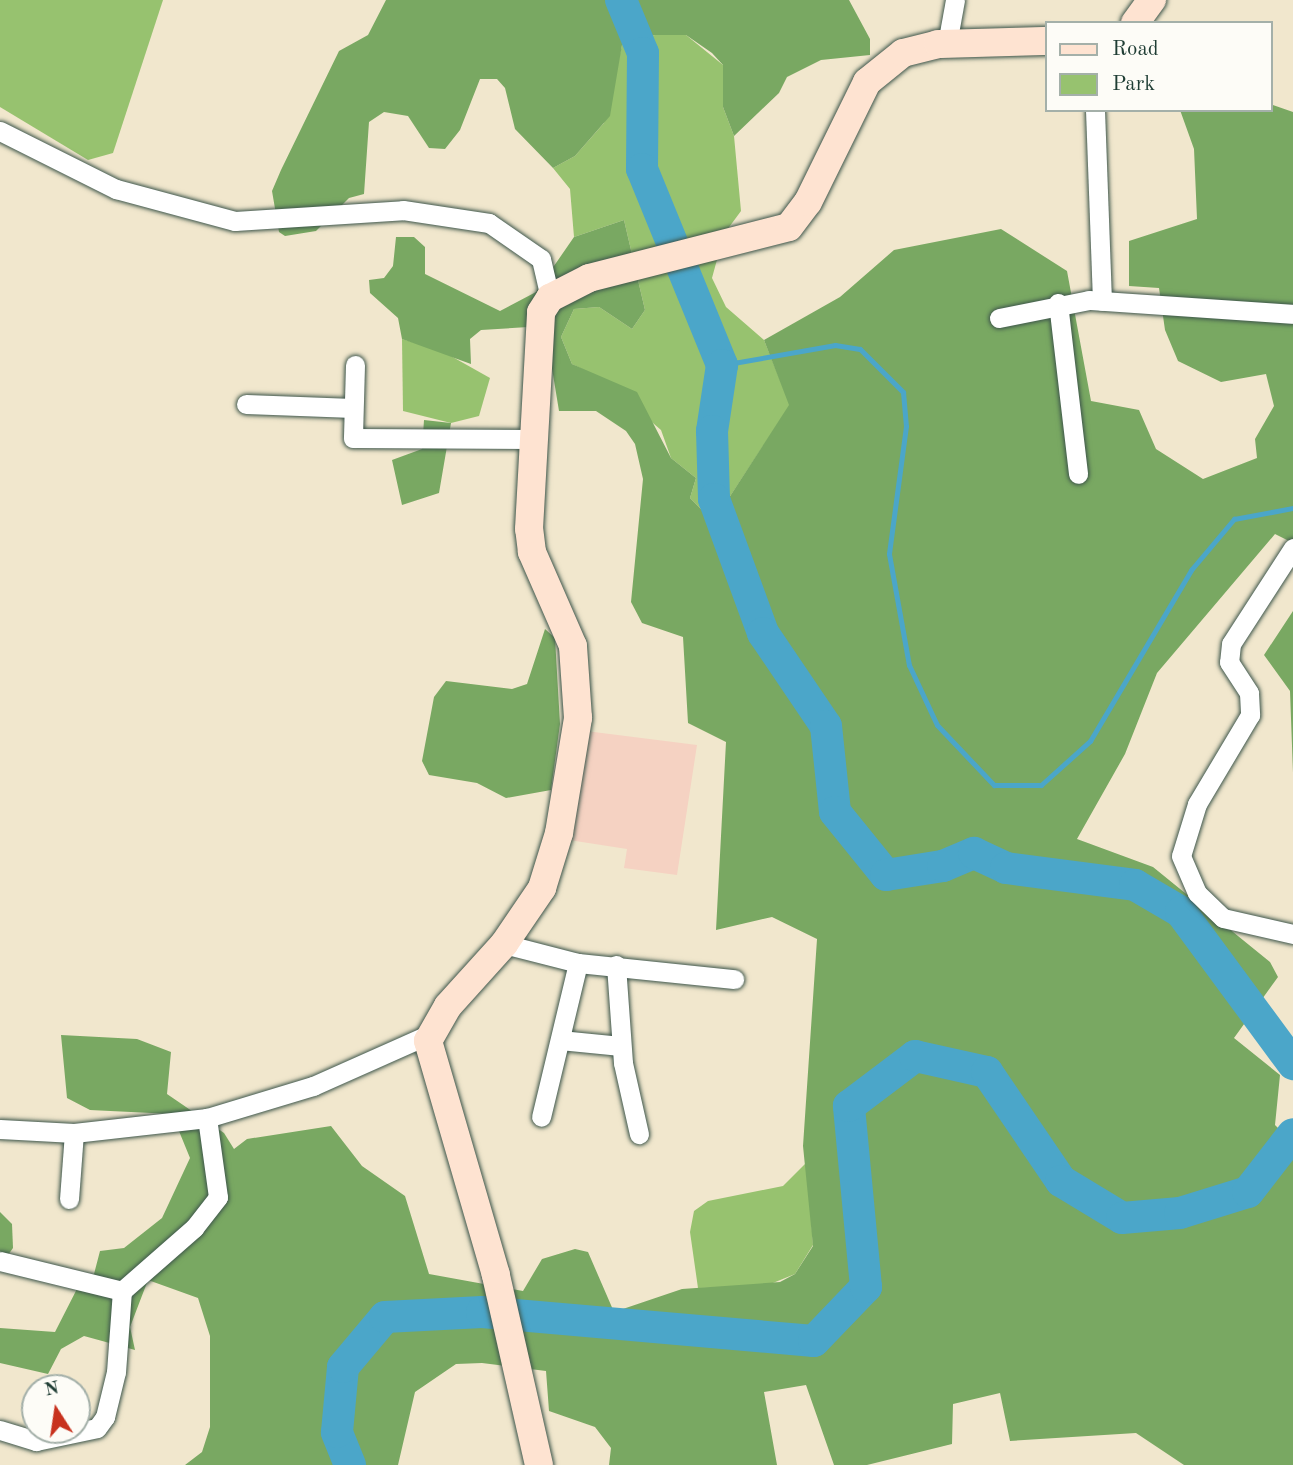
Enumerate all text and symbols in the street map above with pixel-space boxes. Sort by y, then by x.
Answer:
legend [1044,21,1272,112]
text: Road [1112,39,1159,60]
text: Park [1112,74,1155,95]
north arrow [21,1374,91,1444]
text: N [43,1379,61,1401]

